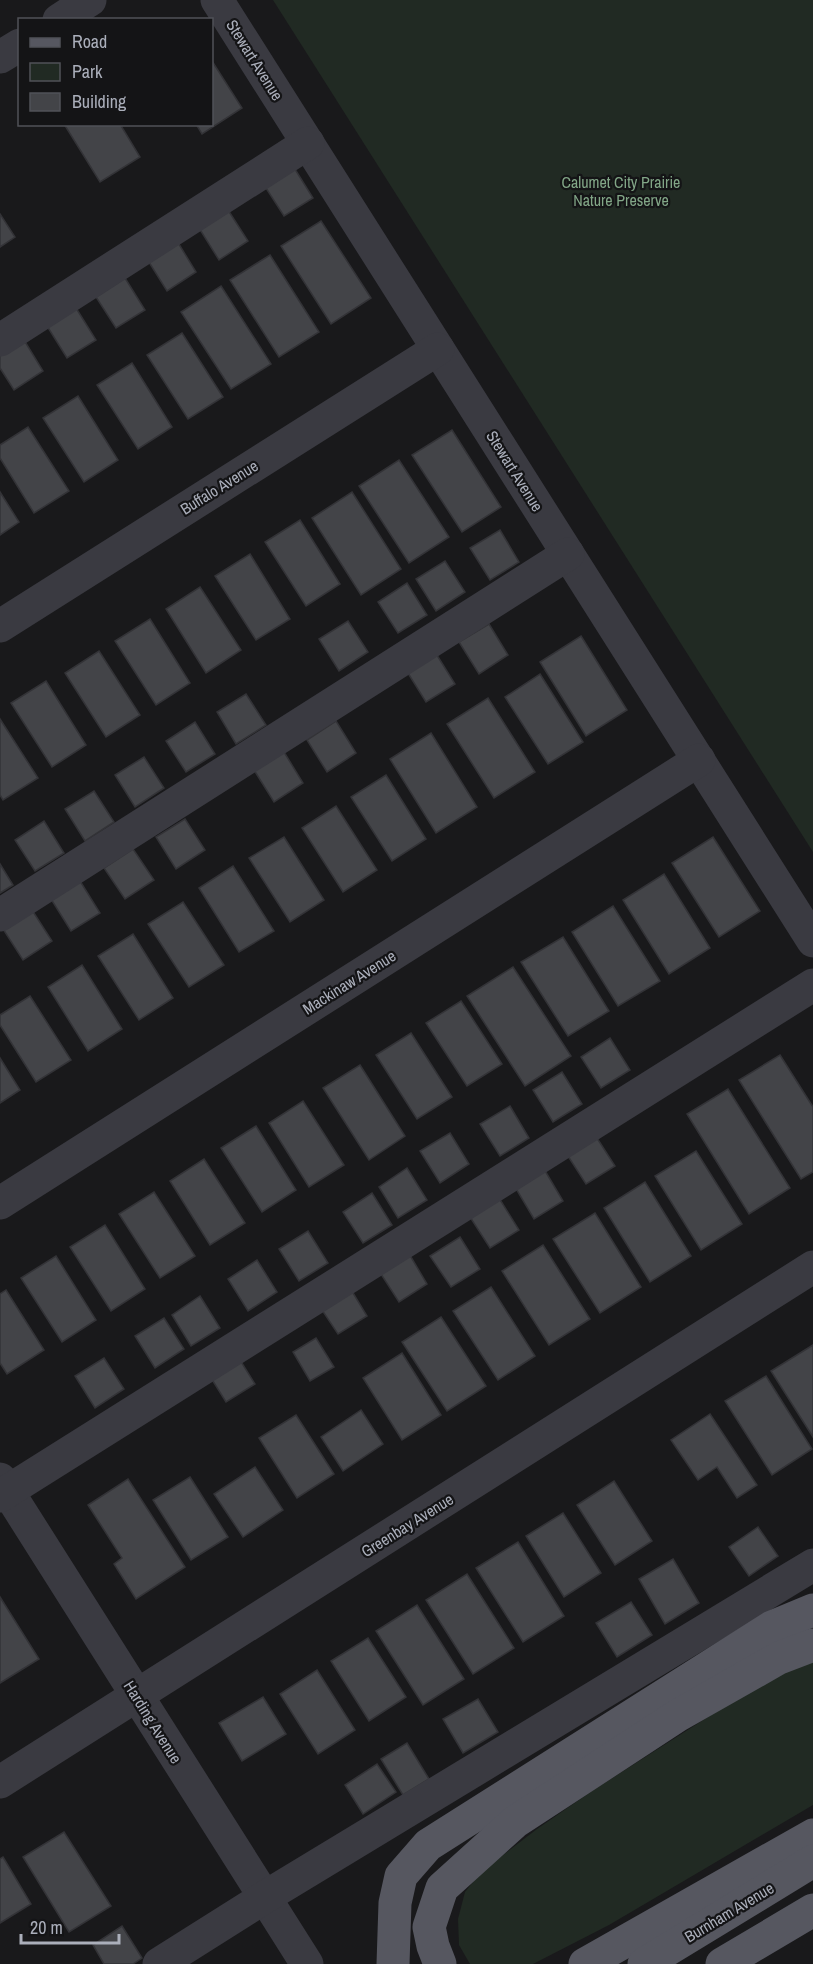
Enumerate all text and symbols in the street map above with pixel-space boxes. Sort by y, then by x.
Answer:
street label: Stewart Avenue [221,15,289,105]
legend [18,18,213,126]
text: Road [72,29,107,54]
text: Park [72,59,103,84]
text: Building [72,89,127,114]
park label: Calumet City Prairie Nature Preserve [562,171,680,211]
street label: Stewart Avenue [481,426,549,516]
street label: Buffalo Avenue [176,454,262,520]
street label: Mackinaw Avenue [298,945,400,1019]
street label: Greenbay Avenue [357,1488,457,1562]
street label: Harding Avenue [119,1676,187,1768]
street label: Burnham Avenue [680,1877,778,1947]
scale bar [21,1907,118,1945]
text: 20 m [30,1915,63,1940]

